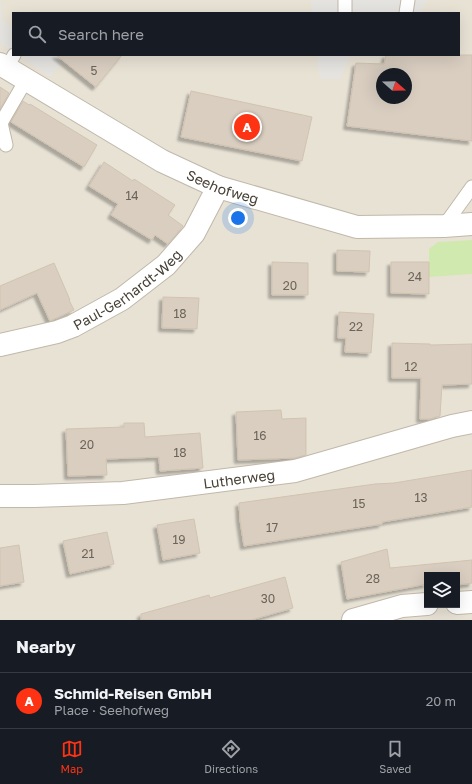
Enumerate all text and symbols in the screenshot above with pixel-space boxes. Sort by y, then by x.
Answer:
search box [12,12,460,56]
icon: search [26,23,48,45]
text: Search here [58,25,144,43]
house number: 5 [91,63,98,78]
north arrow [376,68,412,104]
pin: A [234,112,260,142]
street label: Seehofweg [184,165,261,207]
house number: 14 [125,188,139,203]
your location [228,208,248,228]
street label: Paul-Gerhardt-Weg [70,246,184,333]
house number: 24 [408,269,422,284]
house number: 20 [283,278,297,293]
house number: 18 [173,306,187,321]
house number: 22 [349,319,363,334]
house number: 12 [405,359,417,374]
house number: 16 [253,428,267,443]
house number: 20 [80,437,94,452]
house number: 18 [173,445,187,460]
street label: Lutherweg [202,465,276,491]
house number: 13 [415,490,427,505]
house number: 15 [353,496,365,511]
house number: 17 [266,520,278,535]
house number: 19 [172,532,186,547]
house number: 21 [82,546,95,561]
house number: 28 [366,571,380,586]
map controls [424,572,460,608]
button: layers [424,572,460,608]
house number: 30 [261,591,275,606]
text: Nearby [16,636,76,657]
text: Schmid-Reisen GmbH [54,684,212,702]
text: A [24,693,34,709]
text: 20 m [426,693,456,709]
text: Place · Seehofweg [54,702,169,718]
tab: Map [61,738,83,775]
tab: Directions [204,738,258,775]
tab: Saved [379,738,411,775]

